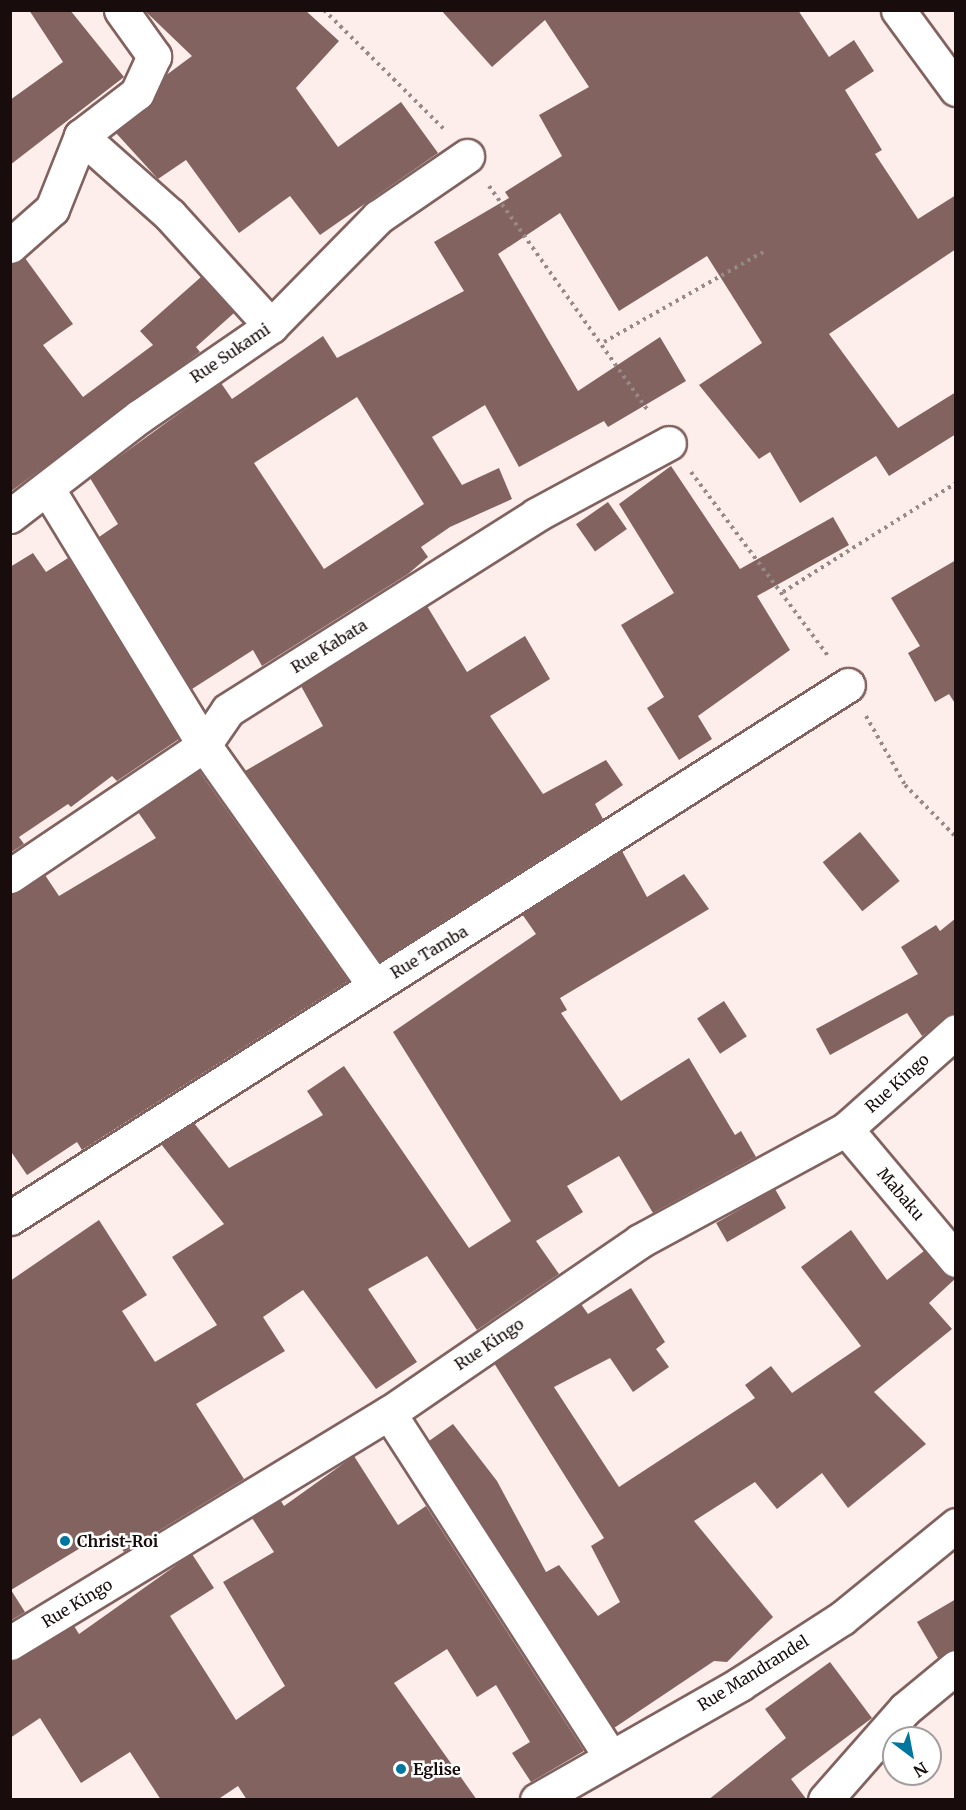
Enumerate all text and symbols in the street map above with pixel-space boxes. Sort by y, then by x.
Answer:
street label: Rue Sukami [187,319,273,387]
street label: Rue Kabata [287,615,371,677]
street label: Rue Tamba [387,921,471,983]
street label: Rue Kingo [861,1049,933,1117]
street label: Mabaku [873,1164,929,1224]
street label: Rue Kingo [451,1314,527,1374]
place label: Christ-Roi [77,1531,158,1551]
marker: Christ-Roi [58,1534,72,1548]
street label: Rue Kingo [38,1574,116,1632]
street label: Rue Mandrandel [694,1631,812,1715]
north arrow [882,1726,942,1786]
text: N [910,1758,931,1781]
place label: Eglise [413,1759,461,1779]
marker: Eglise [394,1762,408,1776]

